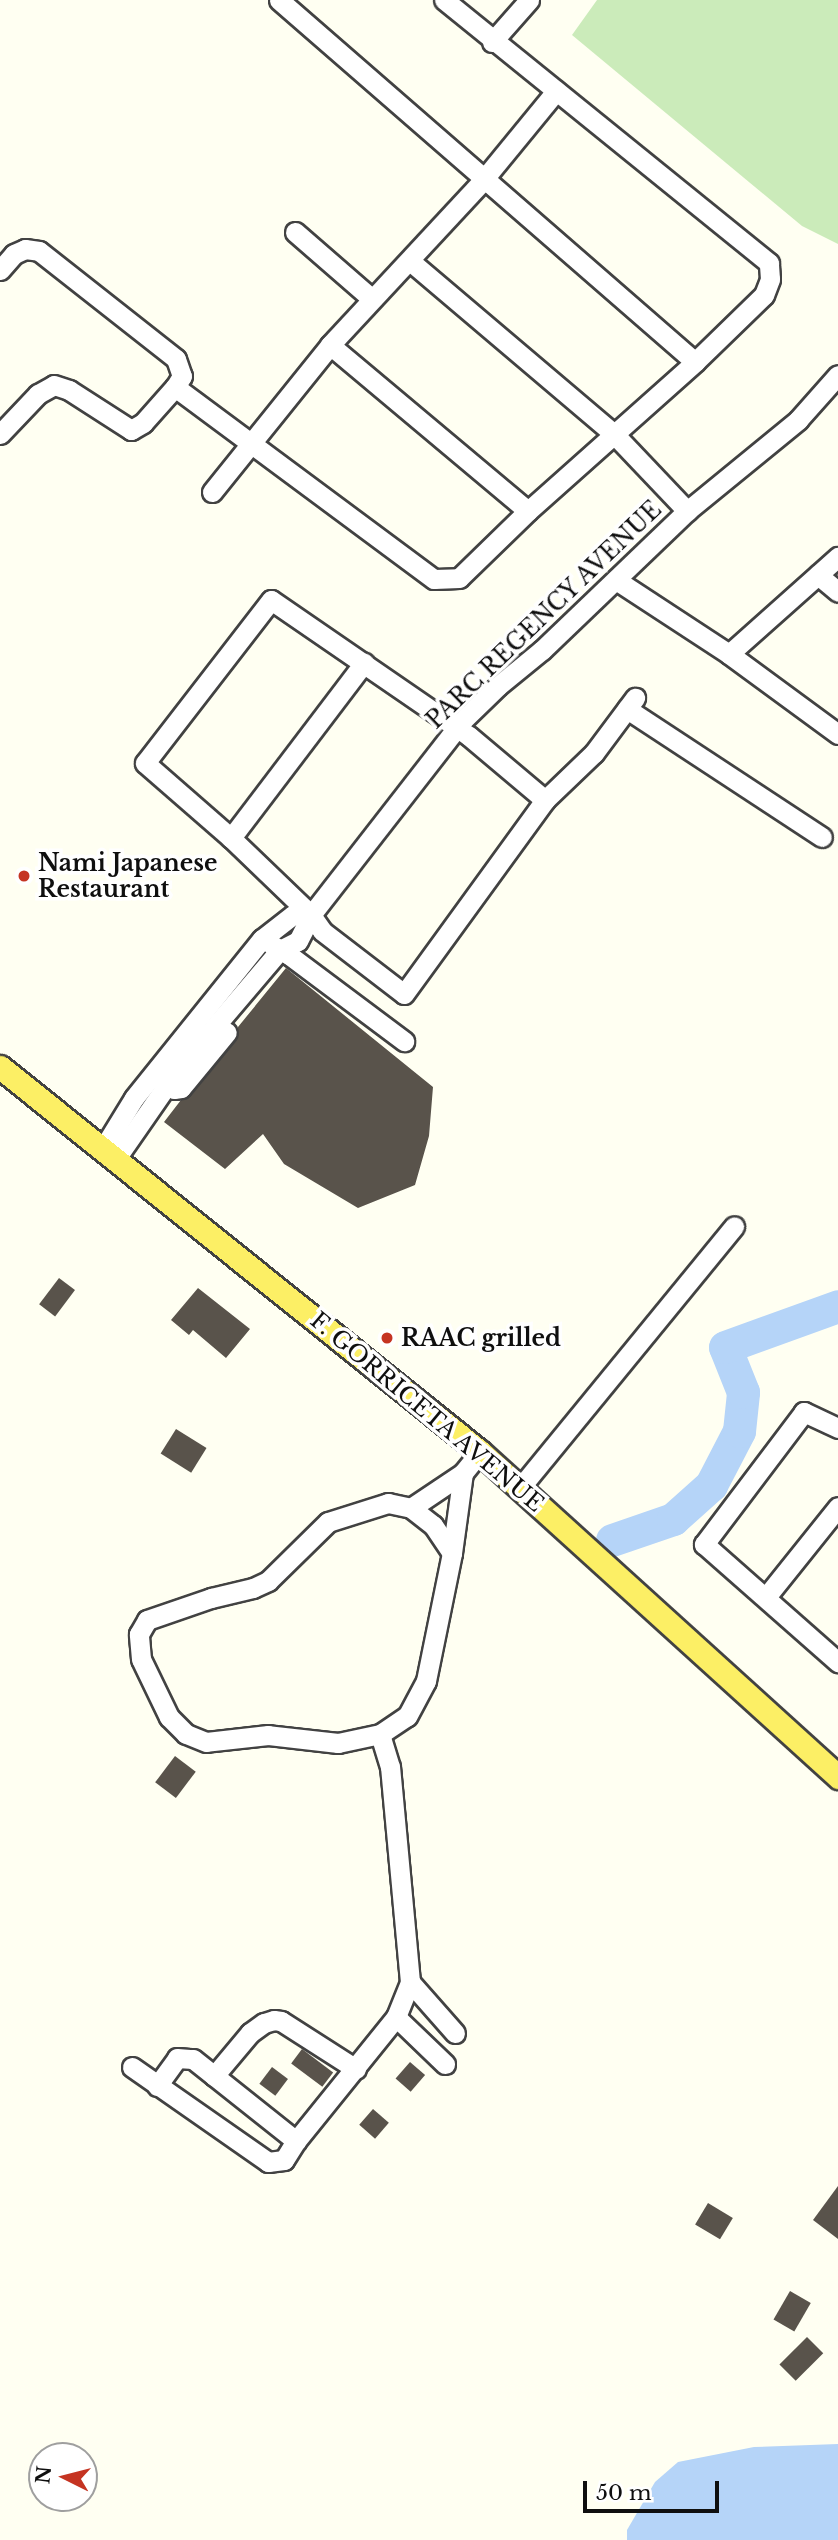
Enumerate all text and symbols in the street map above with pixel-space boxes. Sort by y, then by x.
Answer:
street label: PARC REGENCY AVENUE [420,495,668,735]
place label: Nami Japanese Restaurant [38,849,217,903]
marker: Nami Japanese Restaurant [16,868,32,884]
street label: F. GORRICETA AVENUE [304,1306,550,1518]
place label: RAAC grilled [401,1324,561,1352]
marker: RAAC grilled [379,1330,395,1346]
north arrow [28,2442,98,2512]
text: N [31,2465,56,2485]
scale bar [586,2466,722,2510]
text: 50 m [596,2480,651,2506]

